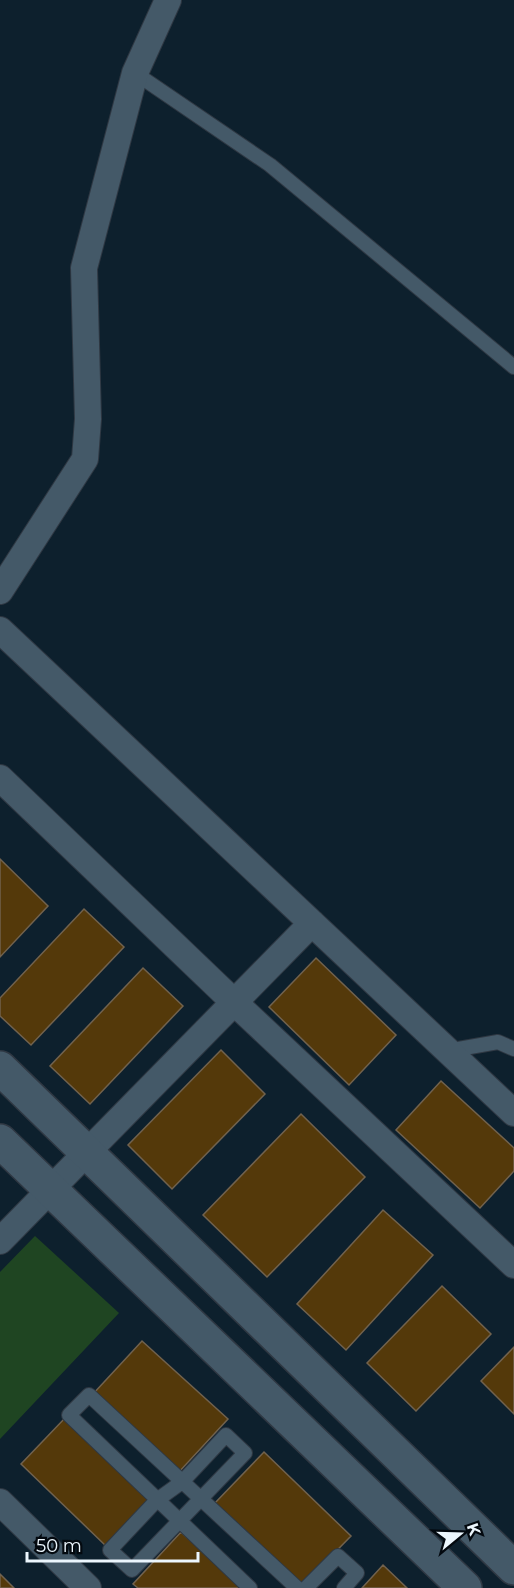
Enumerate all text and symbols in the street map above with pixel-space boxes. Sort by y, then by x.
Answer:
north arrow [430,1504,490,1564]
text: K [463,1521,485,1539]
scale bar [27,1525,198,1563]
text: 50 m [36,1535,82,1557]

